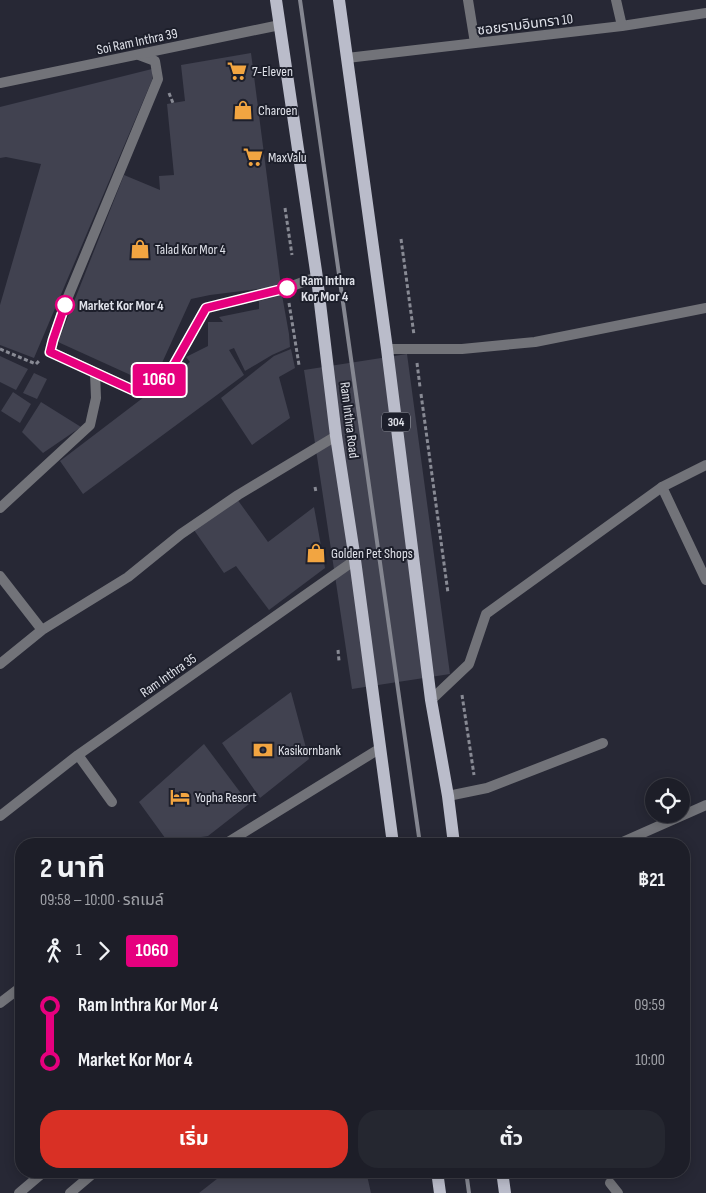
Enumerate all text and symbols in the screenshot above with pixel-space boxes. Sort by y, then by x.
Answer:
street label: ซอยรามอินทรา 10 [476,10,574,39]
street label: Soi Ram Inthra 39 [95,25,179,58]
supermarket icon: 7-Eleven [226,60,248,82]
place label: 7-Eleven [252,63,293,80]
shop icon: Charoen [232,99,254,121]
place label: Charoen [258,102,297,119]
supermarket icon: MaxValu [242,146,264,168]
place label: MaxValu [268,149,307,166]
shop icon: Talad Kor Mor 4 [129,238,151,260]
place label: Talad Kor Mor 4 [155,241,226,258]
place label: Ram Inthra Kor Mor 4 [301,272,355,305]
marker: Ram Inthra Kor Mor 4 [277,278,297,298]
marker: Market Kor Mor 4 [55,295,75,315]
place label: Market Kor Mor 4 [79,297,164,314]
line badge: 1060 [124,364,194,396]
text: 1060 [143,369,175,390]
street label: Ram Inthra Road [336,381,363,459]
road number: 304 [382,412,410,432]
shop icon: Golden Pet Shops [305,542,327,564]
place label: Golden Pet Shops [331,545,413,562]
street label: Ram Inthra 35 [137,650,200,701]
bank icon: Kasikornbank [252,739,274,761]
place label: Kasikornbank [278,742,341,759]
map controls [645,778,690,823]
button: locate [645,778,690,823]
hotel icon: Yopha Resort [169,786,191,808]
place label: Yopha Resort [195,789,257,806]
text: 2 นาที [40,852,105,885]
text: ฿21 [638,869,665,892]
text: 09:58 – 10:00 · รถเมล์ [40,891,164,910]
icon: walk [40,937,68,965]
icon: forward [90,937,118,965]
text: 1060 [136,940,168,961]
text: 1 [76,941,82,960]
text: Ram Inthra Kor Mor 4 [78,994,218,1017]
text: 09:59 [634,996,665,1015]
text: Market Kor Mor 4 [78,1049,193,1072]
text: 10:00 [635,1051,665,1070]
button: เริ่ม [40,1110,348,1168]
button: ตั๋ว [358,1110,665,1168]

